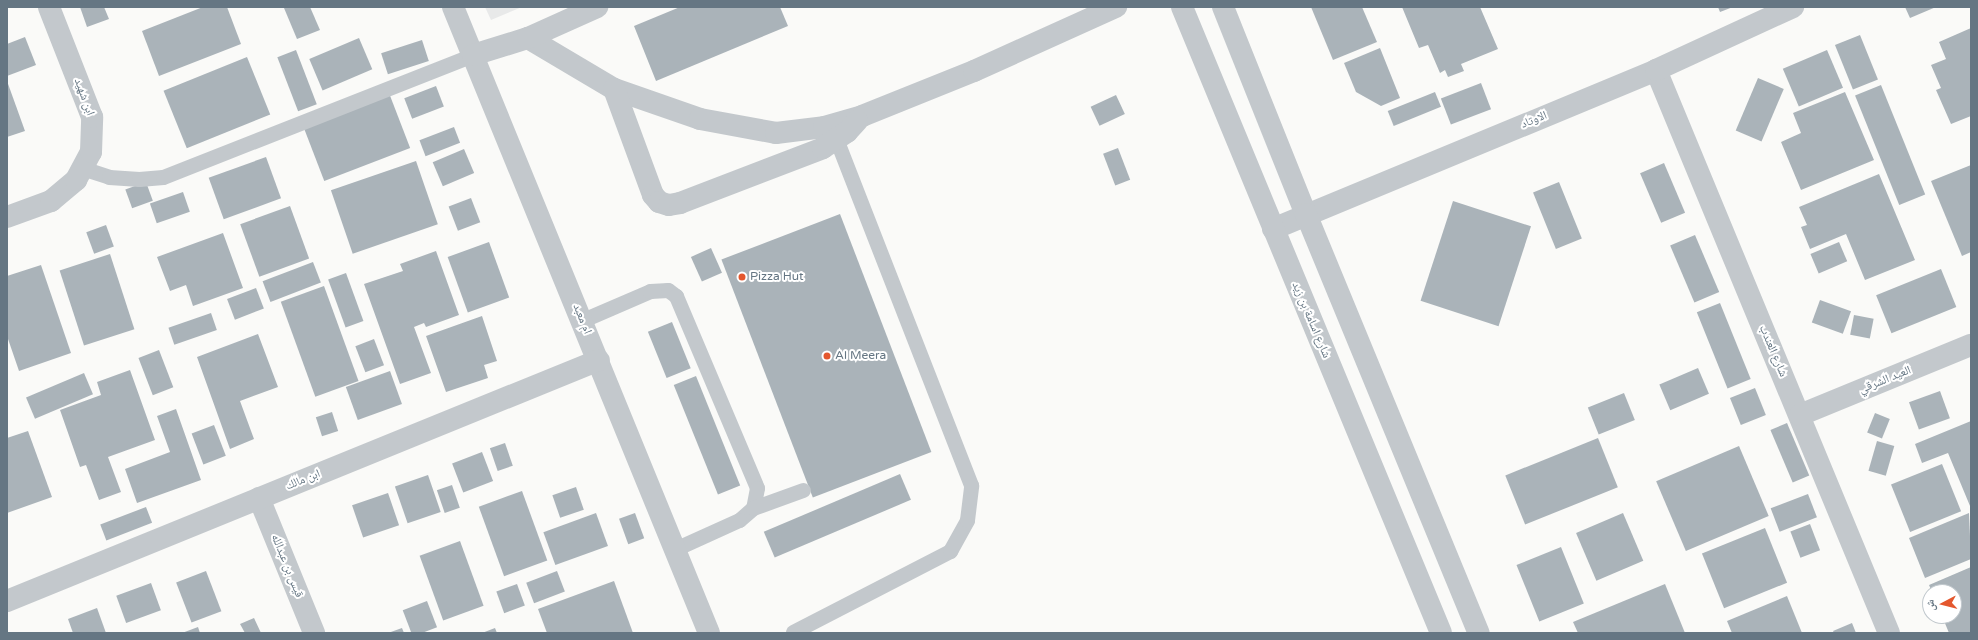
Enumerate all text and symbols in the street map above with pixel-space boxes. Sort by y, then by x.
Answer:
street label: ابن شهيد [71,76,97,118]
street label: الاوتاد [1519,108,1549,132]
place label: Pizza Hut [750,270,804,284]
marker: Pizza Hut [737,272,747,282]
street label: شارع اسامة بن زيد [1288,280,1334,360]
street label: ام معبد [569,302,595,336]
street label: شارع العندب [1756,323,1790,379]
place label: Al Meera [835,349,886,363]
marker: Al Meera [822,351,832,361]
street label: العيد الشرقي [1857,363,1913,397]
street label: ابن مالك [284,467,322,493]
street label: قيس بن عبدالله [268,532,306,600]
north arrow [1922,584,1962,624]
text: ش [1923,599,1938,612]

